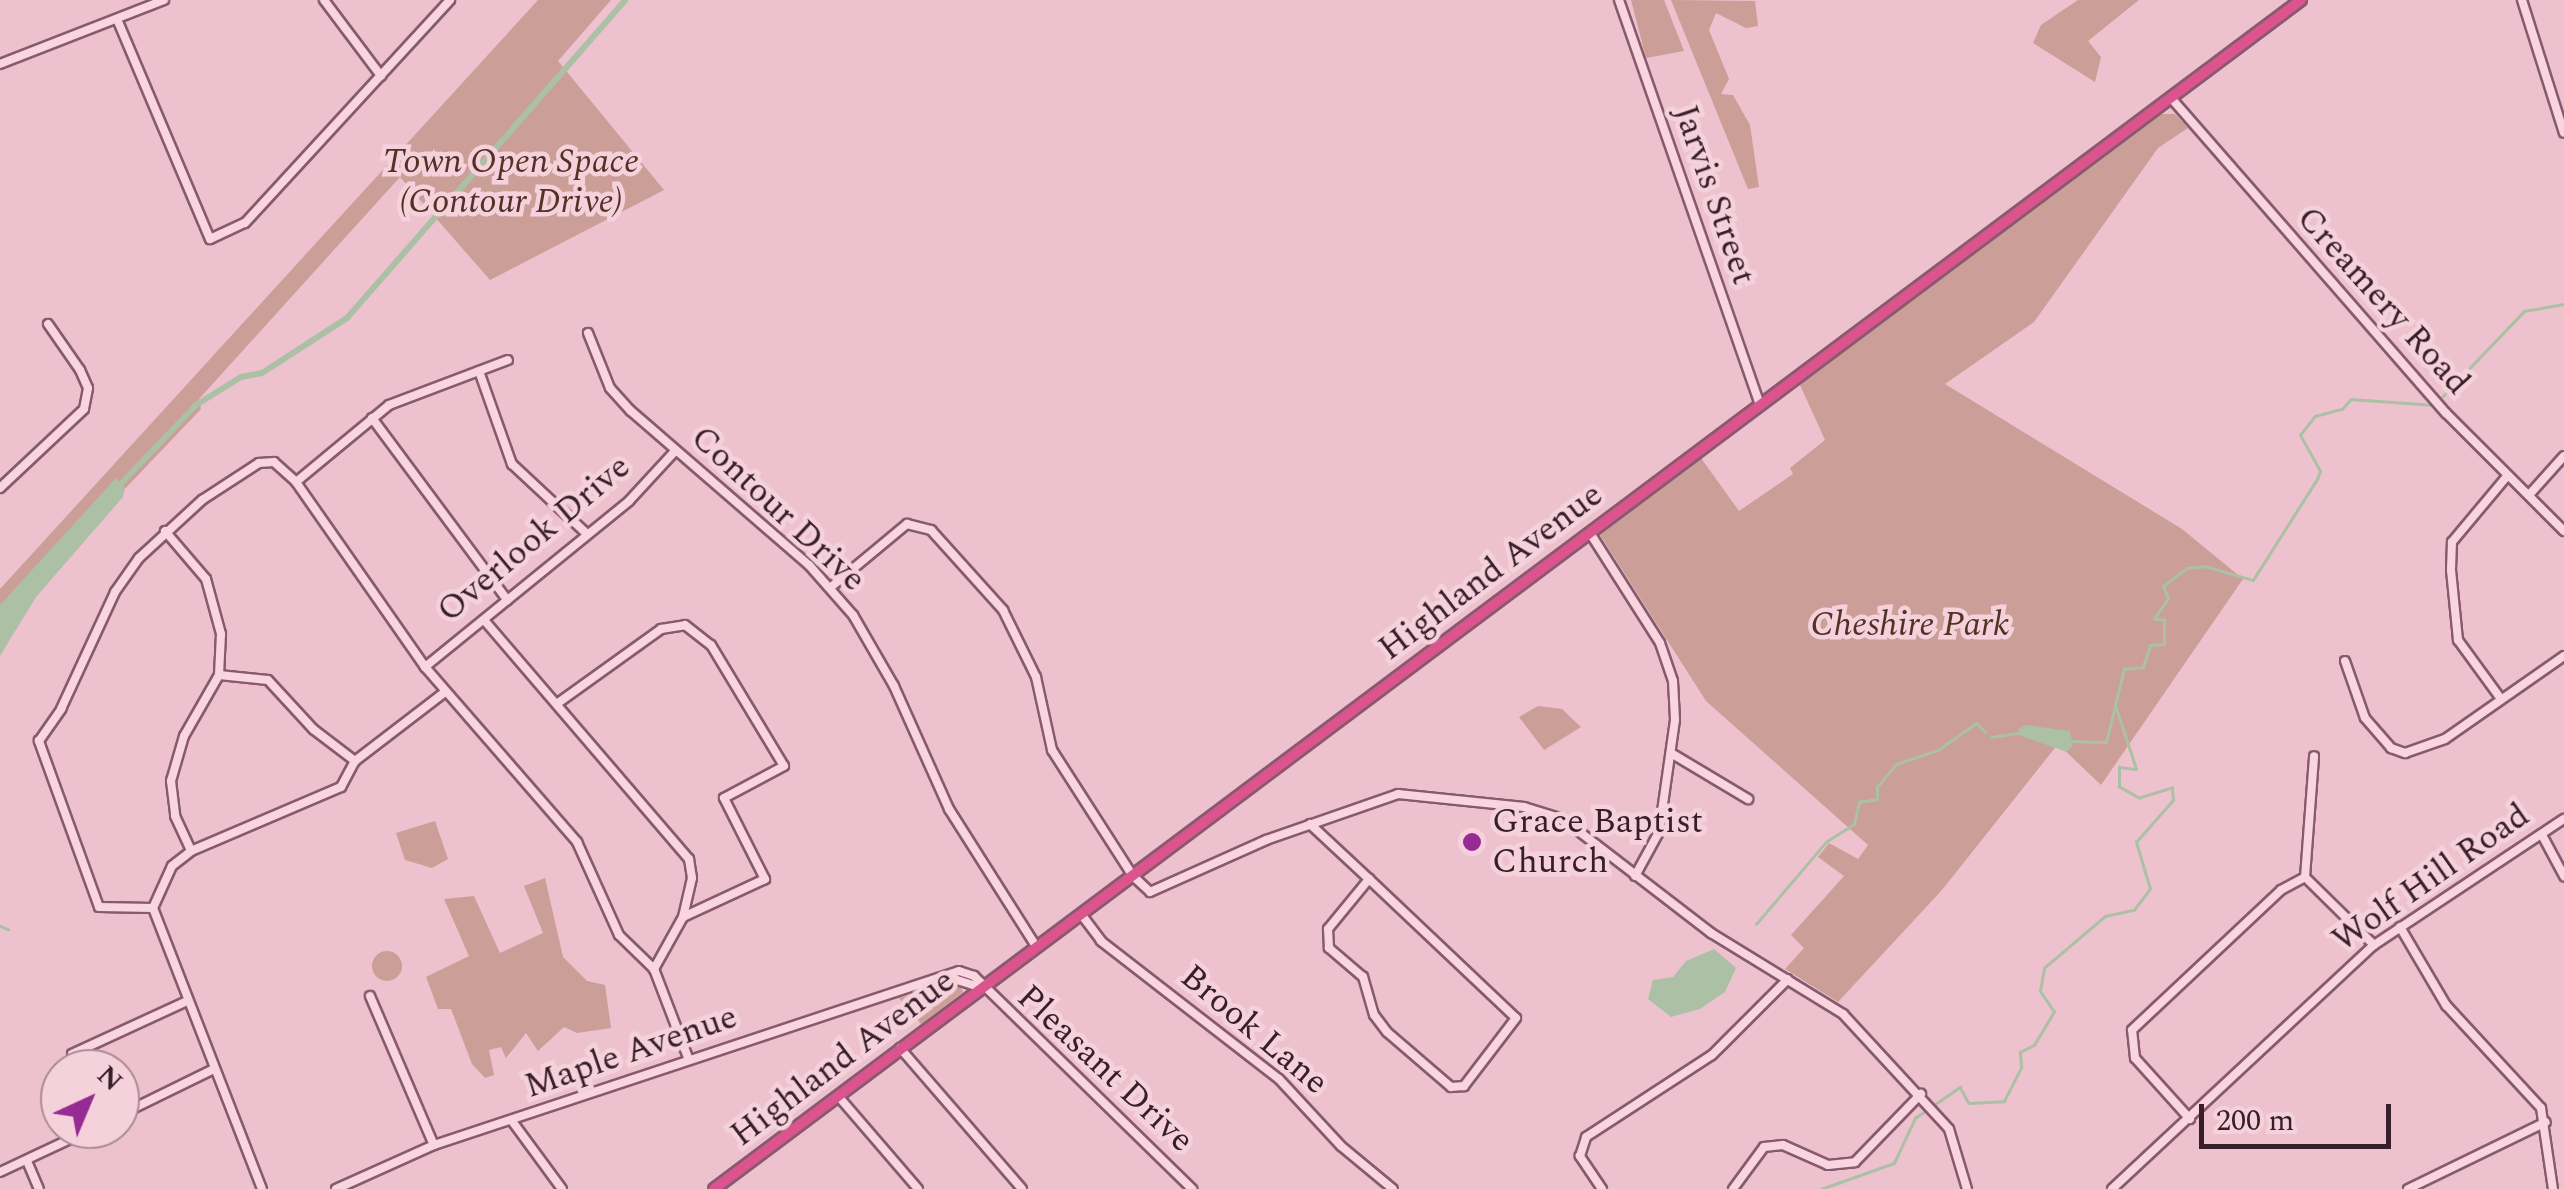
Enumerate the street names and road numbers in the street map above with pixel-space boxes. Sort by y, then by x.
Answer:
street label: Jarvis Street [1664,100,1764,290]
street label: Creamery Road [2287,198,2479,404]
street label: Contour Drive [682,417,874,601]
street label: Overlook Drive [429,446,639,632]
street label: Highland Avenue [1371,474,1611,670]
street label: Wolf Hill Road [2324,795,2538,961]
street label: Brook Lane [1172,956,1336,1104]
street label: Highland Avenue [723,960,963,1156]
street label: Pleasant Drive [1008,976,1202,1162]
street label: Maple Avenue [519,996,743,1108]

